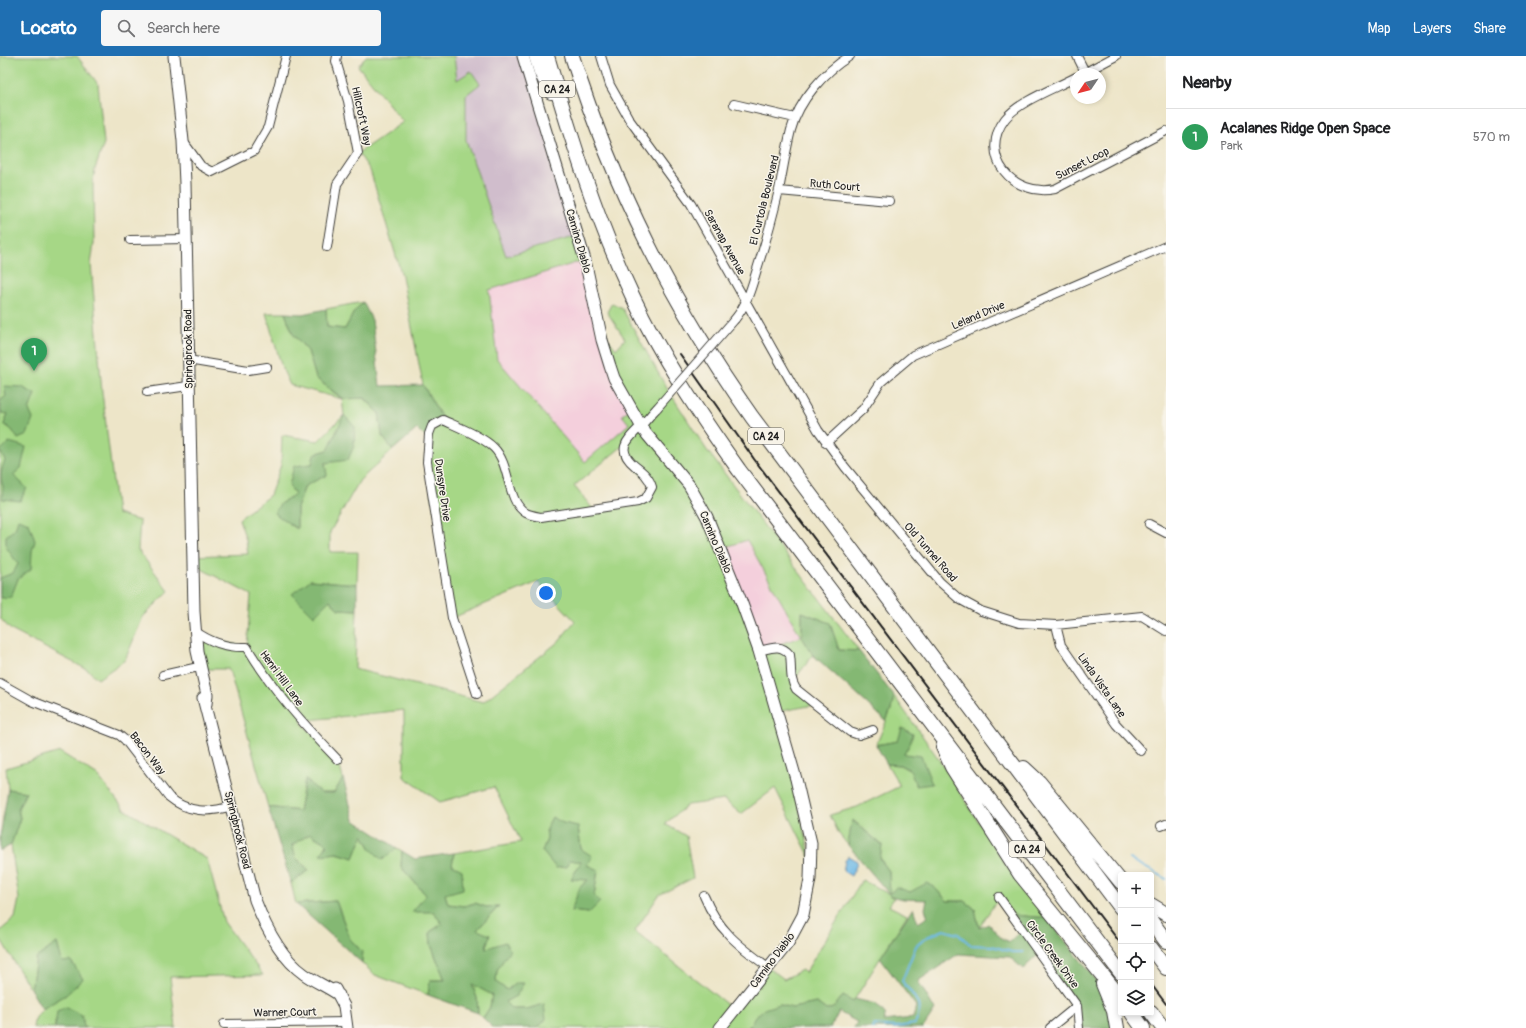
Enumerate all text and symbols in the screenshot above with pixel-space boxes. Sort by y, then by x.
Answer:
search box [101,10,381,46]
text: Locato [20,16,77,40]
icon: search [115,17,137,39]
text: Search here [147,19,220,38]
text: Map [1368,20,1391,37]
text: Layers [1413,20,1451,37]
text: Share [1473,20,1506,37]
north arrow [1070,68,1106,104]
text: Nearby [1182,72,1231,93]
road number: CA 24 [539,81,575,97]
street label: Hillcroft Way [349,85,374,147]
text: Acalanes Ridge Open Space [1220,119,1390,138]
text: 1 [1192,129,1198,145]
text: 570 m [1473,129,1510,145]
text: Park [1220,138,1243,154]
street label: Sunset Loop [1053,144,1111,183]
street label: El Curtola Boulevard [747,154,782,246]
street label: Ruth Court [809,177,861,194]
street label: Saranap Avenue [701,207,748,278]
street label: Camino Diablo [563,208,594,275]
street label: Leland Drive [950,298,1007,332]
street label: Springbrook Road [181,309,196,389]
pin: 1 [21,338,47,371]
road number: CA 24 [748,428,784,444]
street label: Dunsyre Drive [432,458,453,523]
street label: Camino Diablo [697,509,734,575]
street label: Old Tunnel Road [901,520,960,585]
your location [536,583,556,603]
street label: Henri Hill Lane [257,648,306,709]
street label: Linda Vista Lane [1075,651,1129,720]
street label: Bacon Way [127,729,168,777]
street label: Springbrook Road [222,790,253,870]
road number: CA 24 [1009,841,1045,857]
map controls [1118,872,1154,1016]
button: + [1118,872,1154,908]
button: − [1118,908,1154,944]
street label: Circle Creek Drive [1024,918,1082,991]
street label: Camino Diablo [747,930,798,991]
button: locate [1118,944,1154,980]
button: layers [1118,980,1154,1016]
street label: Warner Court [253,1005,317,1020]

